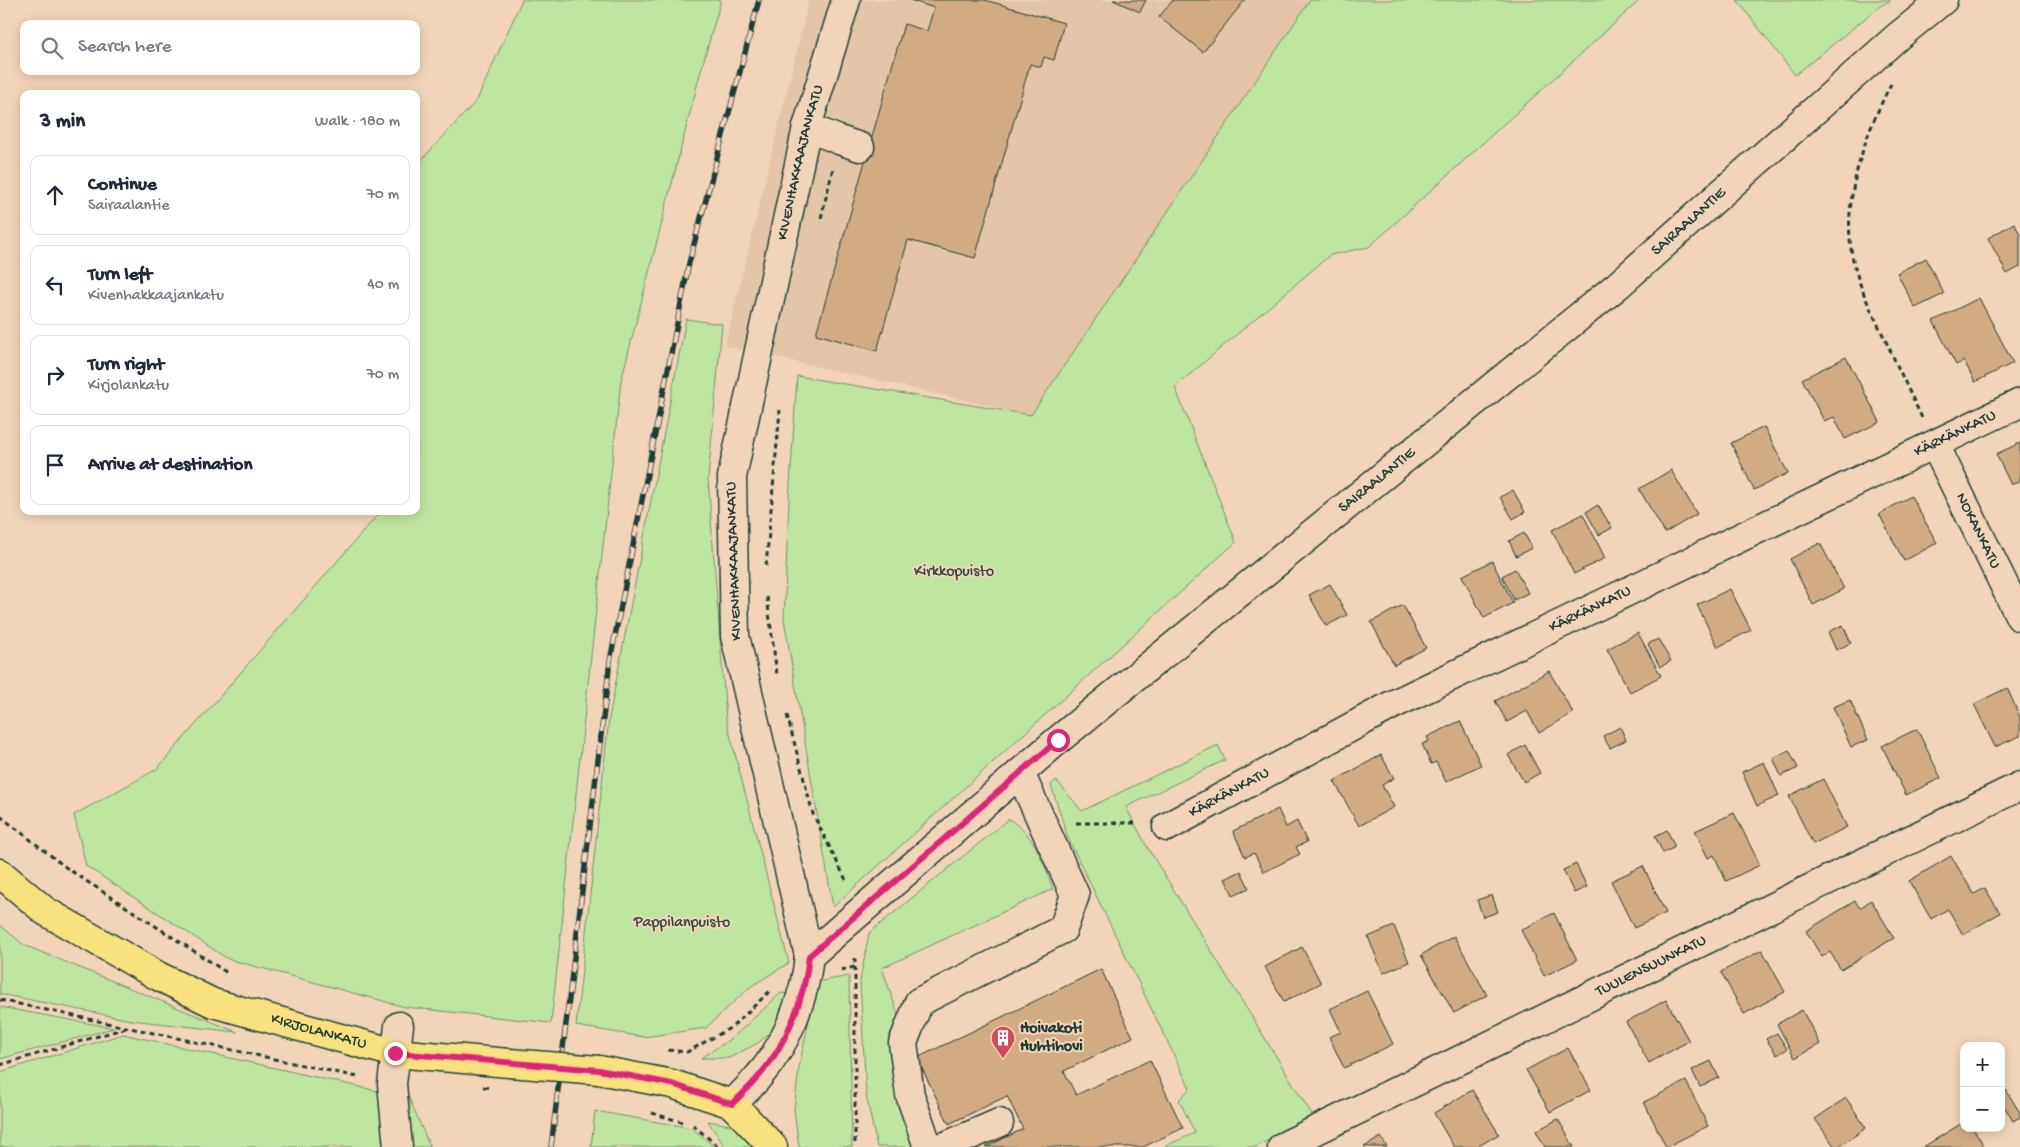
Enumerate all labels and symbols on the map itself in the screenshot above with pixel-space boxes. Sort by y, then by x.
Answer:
street label: KIVENHAKKAAJANKATU [773,83,829,242]
street label: SAIRAALANTIE [1648,183,1731,260]
street label: KÄRKÄNKATU [1911,406,2000,462]
street label: SAIRAALANTIE [1335,443,1420,518]
street label: KIVENHAKKAAJANKATU [723,481,747,641]
street label: NOKANKATU [1951,490,2004,572]
park label: Kirkkopuisto [914,563,994,582]
street label: KÄRKÄNKATU [1546,582,1635,637]
route start [1047,729,1070,752]
street label: KÄRKÄNKATU [1186,764,1273,823]
park label: Pappilanpuisto [633,914,730,933]
street label: TUULENSUUNKATU [1592,931,1710,1002]
street label: KIRJOLANKATU [269,1010,369,1054]
place label: Hoivakoti Huhtihovi [1020,1020,1083,1057]
building icon: Hoivakoti Huhtihovi [990,1025,1016,1059]
route end [384,1042,407,1065]

